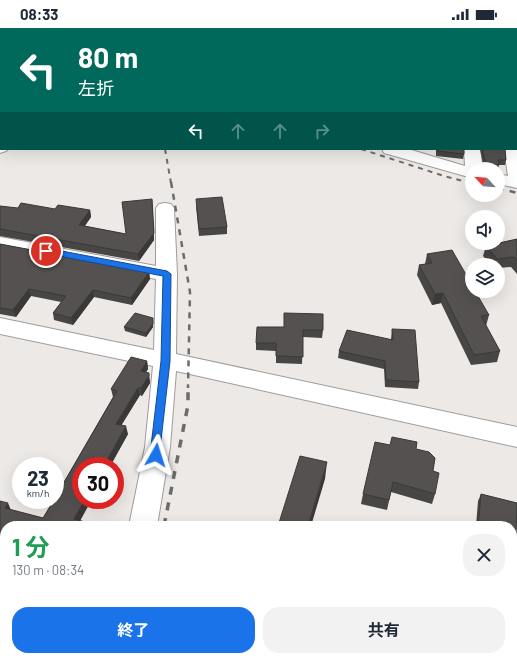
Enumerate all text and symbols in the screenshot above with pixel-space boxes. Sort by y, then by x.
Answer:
text: 08:33 [20,5,58,23]
text: 80 m [78,40,138,74]
icon: left [12,44,64,96]
text: 左折 [78,77,114,99]
icon: left [185,120,207,142]
icon: ahead [227,120,249,142]
icon: ahead [269,120,291,142]
icon: right [311,120,333,142]
north arrow [465,162,505,202]
map controls [465,162,505,298]
button: sound [465,210,505,250]
pin [29,234,63,268]
icon: arrive [35,240,57,262]
button: layers [465,258,505,298]
position arrow [135,434,177,476]
speed limit sign: 30 [72,457,124,509]
text: 23 [27,466,49,490]
text: km/h [27,487,49,499]
text: 1 分 [12,532,49,561]
button: close [463,534,505,576]
text: 130 m · 08:34 [12,562,84,578]
button: 終了 [12,607,255,653]
button: 共有 [263,607,505,653]

